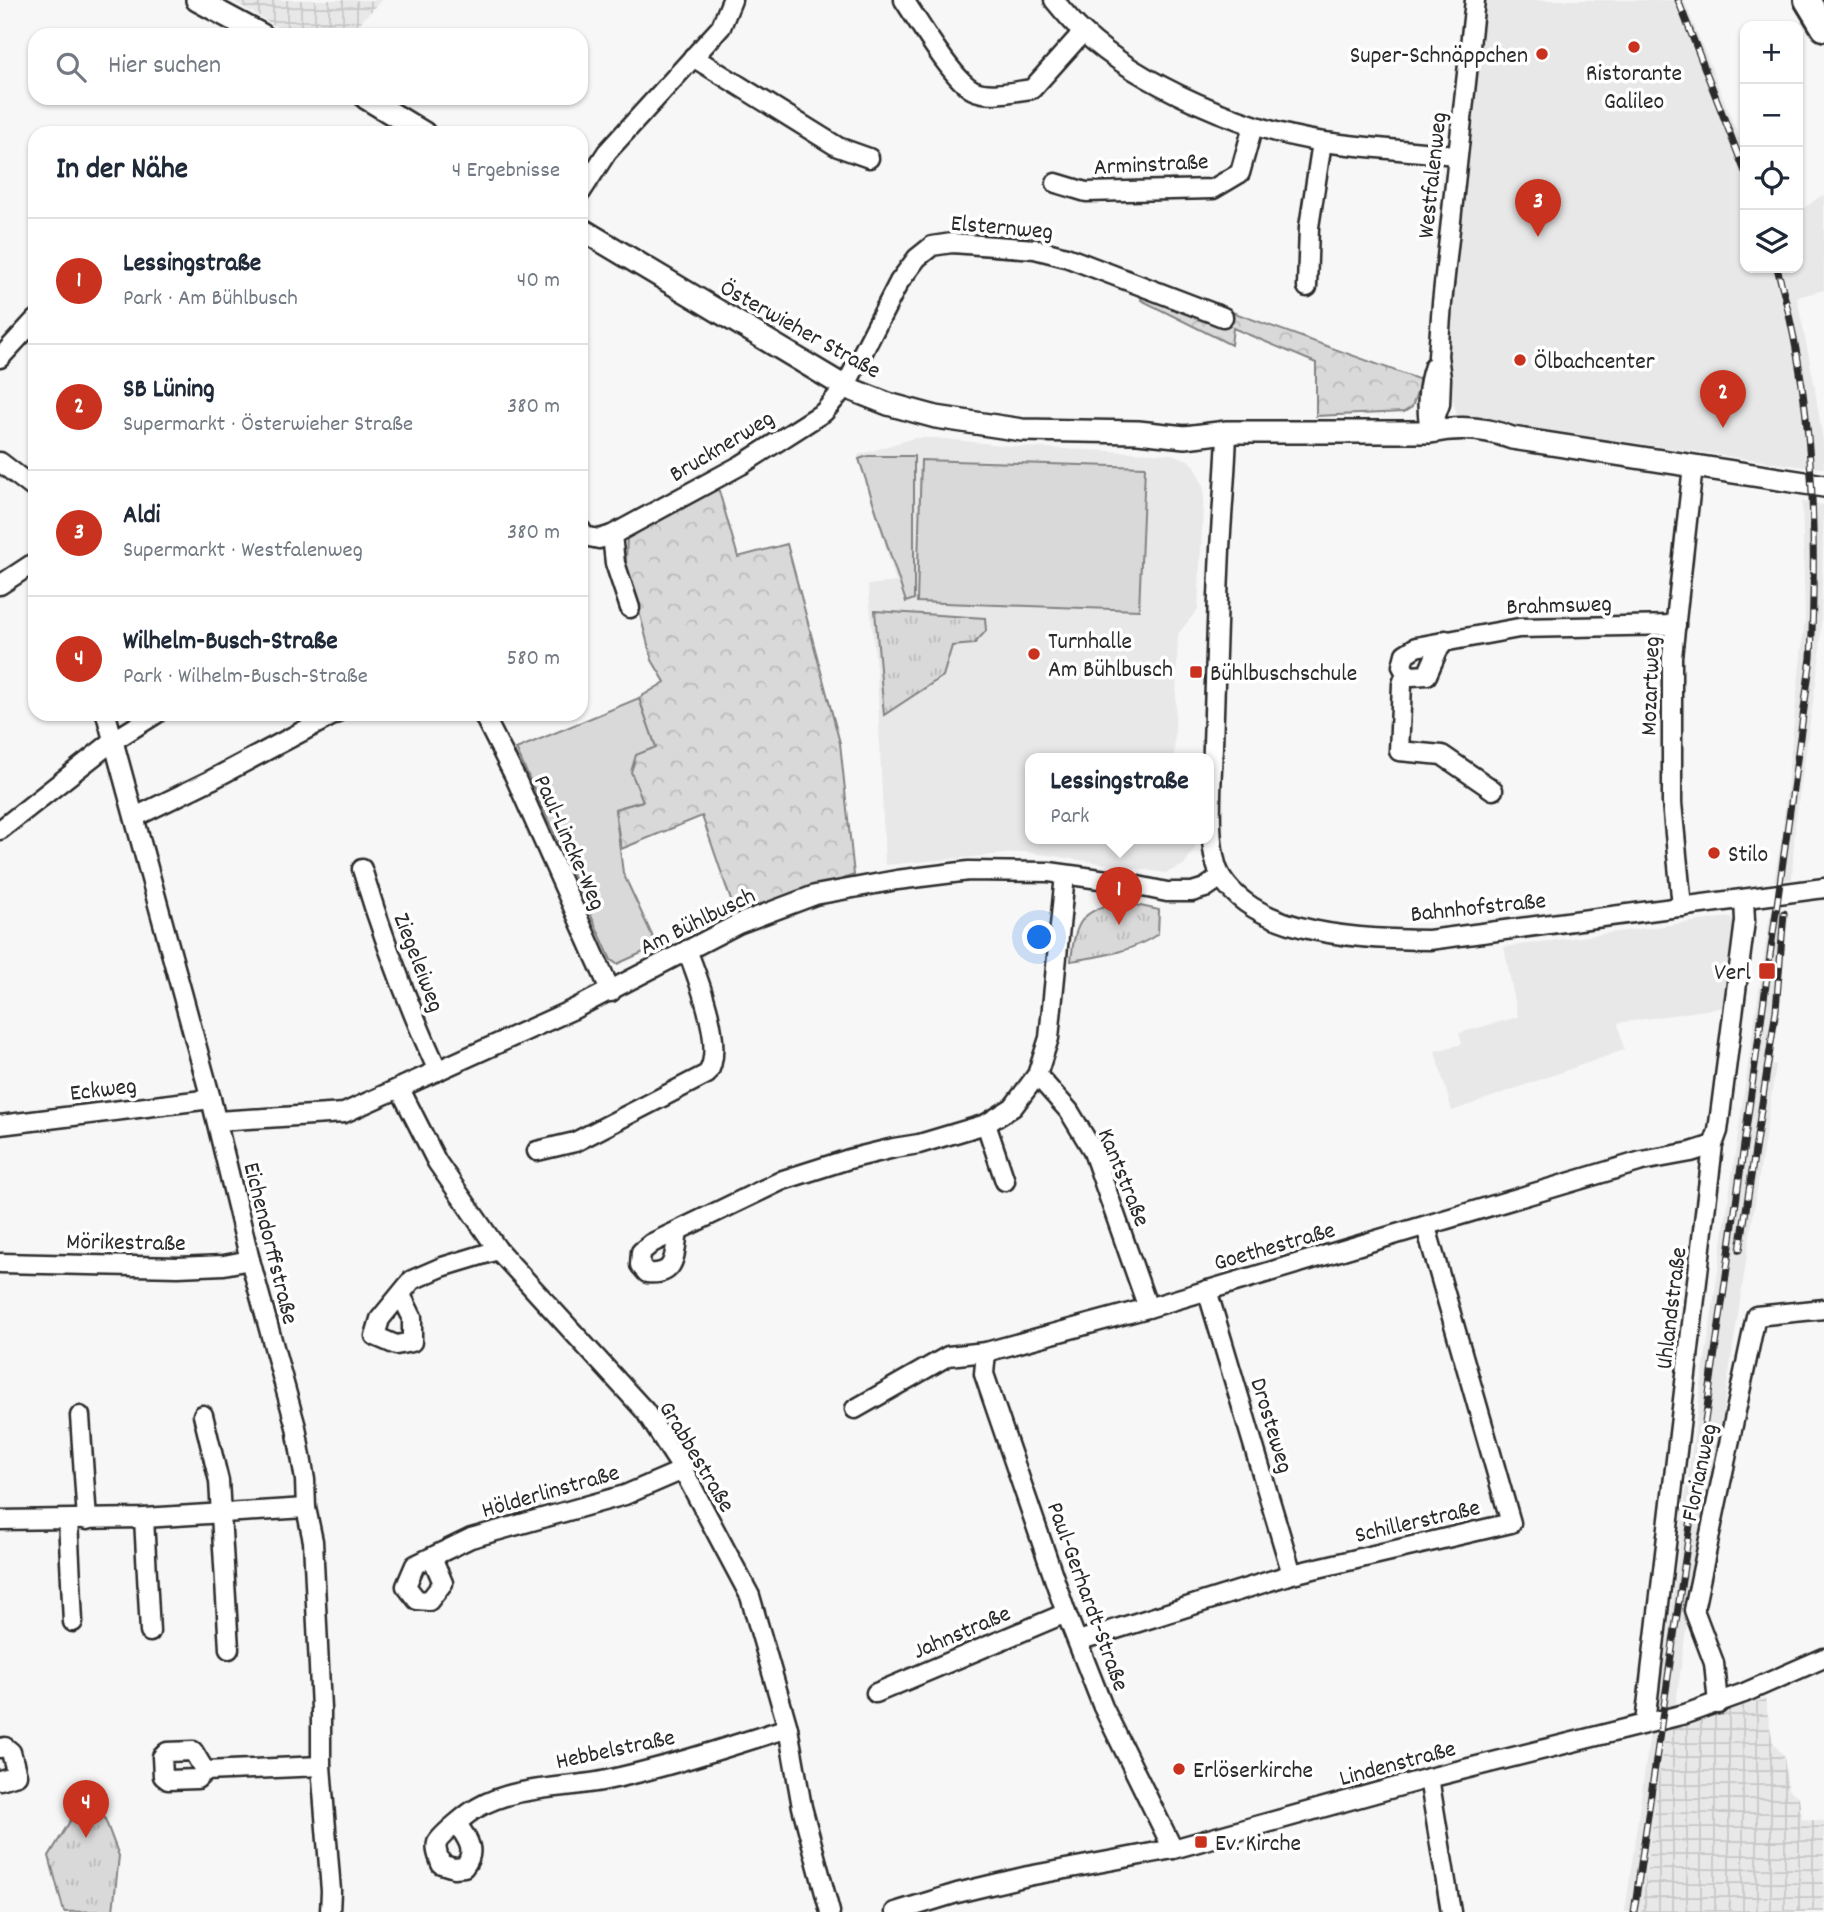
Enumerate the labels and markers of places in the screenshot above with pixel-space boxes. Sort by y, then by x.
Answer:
marker: Ristorante Galileo [1626,39,1642,55]
place label: Super-Schnäppchen [1350,40,1528,74]
marker: Super-Schnäppchen [1534,46,1550,62]
place label: Ristorante Galileo [1586,58,1682,120]
pin: 3 [1515,179,1561,237]
place label: Ölbachcenter [1534,346,1655,380]
marker: Ölbachcenter [1512,352,1528,368]
pin: 2 [1700,370,1746,428]
place label: Turnhalle Am Bühlbusch [1048,626,1173,688]
marker: Turnhalle Am Bühlbusch [1026,646,1042,662]
place label: Bühlbuschschule [1210,658,1357,692]
marker: Bühlbuschschule [1188,664,1204,680]
place label: Stilo [1728,839,1768,873]
marker: Stilo [1706,845,1722,861]
pin: 1 [1096,867,1142,925]
place label: Verl [1714,957,1751,991]
marker: Verl [1757,961,1777,981]
place label: Erlöserkirche [1193,1755,1313,1789]
marker: Erlöserkirche [1171,1761,1187,1777]
pin: 4 [63,1780,109,1838]
place label: Ev. Kirche [1215,1828,1301,1862]
marker: Ev. Kirche [1193,1834,1209,1850]

